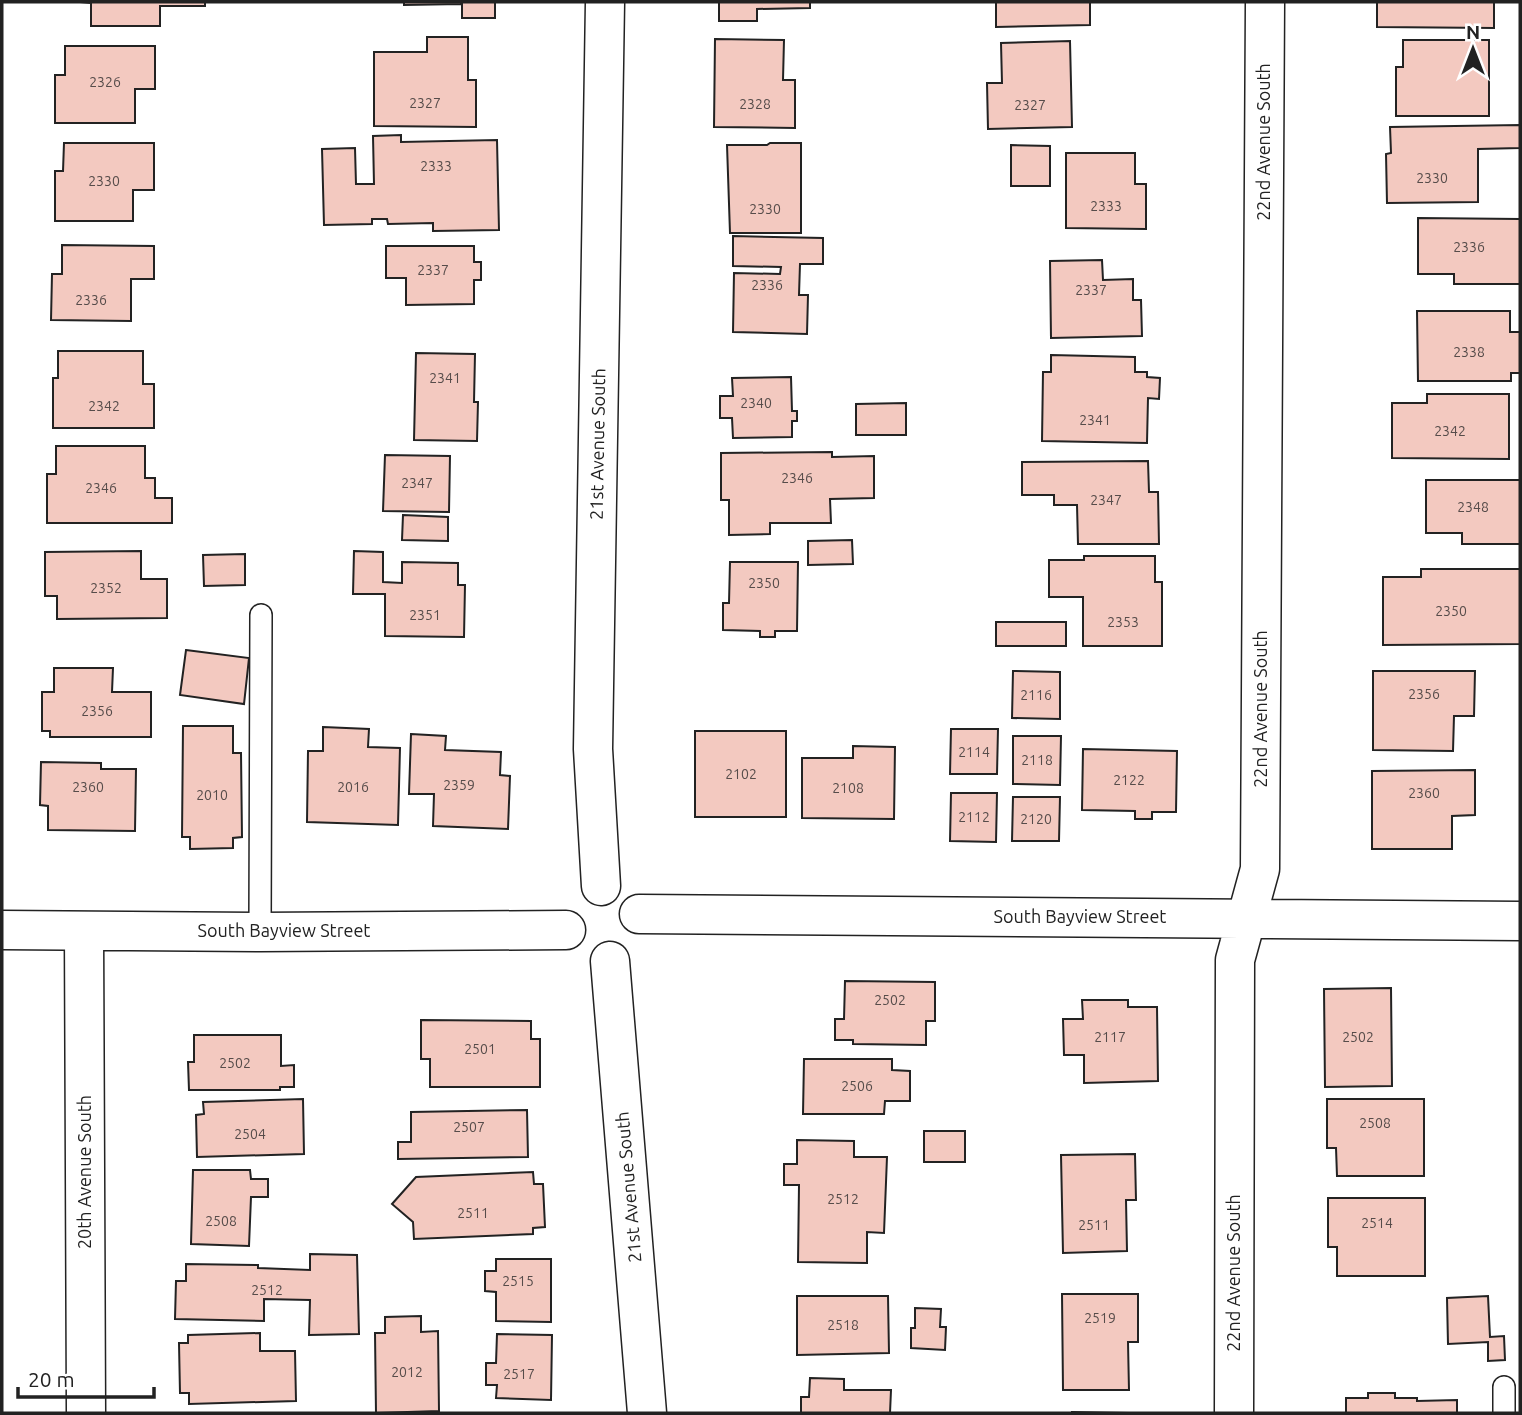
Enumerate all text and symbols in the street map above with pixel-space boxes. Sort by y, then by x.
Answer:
north arrow [1438,14,1508,84]
text: N [1466,21,1480,43]
street label: 22nd Avenue South [1253,63,1273,221]
house number: 2326 [89,74,121,90]
house number: 2327 [409,95,441,111]
house number: 2328 [739,96,771,112]
house number: 2327 [1014,97,1046,113]
house number: 2333 [420,158,452,174]
house number: 2330 [1416,170,1448,186]
house number: 2330 [88,173,120,189]
house number: 2333 [1090,198,1122,214]
house number: 2330 [749,201,781,217]
house number: 2336 [1453,239,1485,255]
house number: 2337 [417,262,449,278]
house number: 2336 [751,277,783,293]
house number: 2337 [1075,282,1107,298]
house number: 2336 [75,292,107,308]
house number: 2338 [1453,344,1485,360]
street label: 21st Avenue South [586,368,608,520]
house number: 2341 [429,370,461,386]
house number: 2340 [740,395,772,411]
house number: 2342 [88,398,120,414]
house number: 2341 [1079,412,1111,428]
house number: 2342 [1434,423,1466,439]
house number: 2346 [781,470,813,486]
house number: 2347 [401,475,433,491]
house number: 2346 [85,480,117,496]
house number: 2347 [1090,492,1122,508]
house number: 2348 [1457,499,1489,515]
house number: 2350 [748,575,780,591]
house number: 2352 [90,580,122,596]
house number: 2350 [1435,603,1467,619]
house number: 2351 [409,607,441,623]
house number: 2353 [1107,614,1139,630]
street label: 22nd Avenue South [1250,630,1270,788]
house number: 2356 [1408,686,1440,702]
house number: 2116 [1020,687,1052,703]
house number: 2356 [81,703,113,719]
house number: 2114 [958,744,990,760]
house number: 2118 [1021,752,1053,768]
house number: 2102 [725,766,757,782]
house number: 2122 [1113,772,1145,788]
house number: 2359 [443,777,475,793]
house number: 2360 [72,779,104,795]
house number: 2016 [337,779,369,795]
house number: 2108 [832,780,864,796]
house number: 2360 [1408,785,1440,801]
house number: 2010 [196,787,228,803]
house number: 2112 [958,809,990,825]
house number: 2120 [1020,811,1052,827]
street label: South Bayview Street [994,906,1166,926]
street label: South Bayview Street [198,920,370,940]
house number: 2502 [874,992,906,1008]
house number: 2117 [1094,1029,1126,1045]
house number: 2502 [1342,1029,1374,1045]
house number: 2501 [464,1041,496,1057]
house number: 2502 [219,1055,251,1071]
house number: 2506 [841,1078,873,1094]
street label: 20th Avenue South [74,1095,94,1249]
street label: 21st Avenue South [611,1111,645,1264]
house number: 2508 [1359,1115,1391,1131]
house number: 2507 [453,1119,485,1135]
house number: 2504 [234,1126,266,1142]
house number: 2512 [827,1191,859,1207]
street label: 22nd Avenue South [1223,1194,1243,1352]
house number: 2511 [457,1205,489,1221]
house number: 2508 [205,1213,237,1229]
house number: 2514 [1361,1215,1393,1231]
house number: 2511 [1078,1217,1110,1233]
house number: 2515 [502,1273,534,1289]
house number: 2512 [251,1282,283,1298]
house number: 2519 [1084,1310,1116,1326]
house number: 2518 [827,1317,859,1333]
scale bar [18,1356,154,1400]
house number: 2012 [391,1364,423,1380]
house number: 2517 [503,1366,535,1382]
text: 20 m [28,1367,75,1391]

